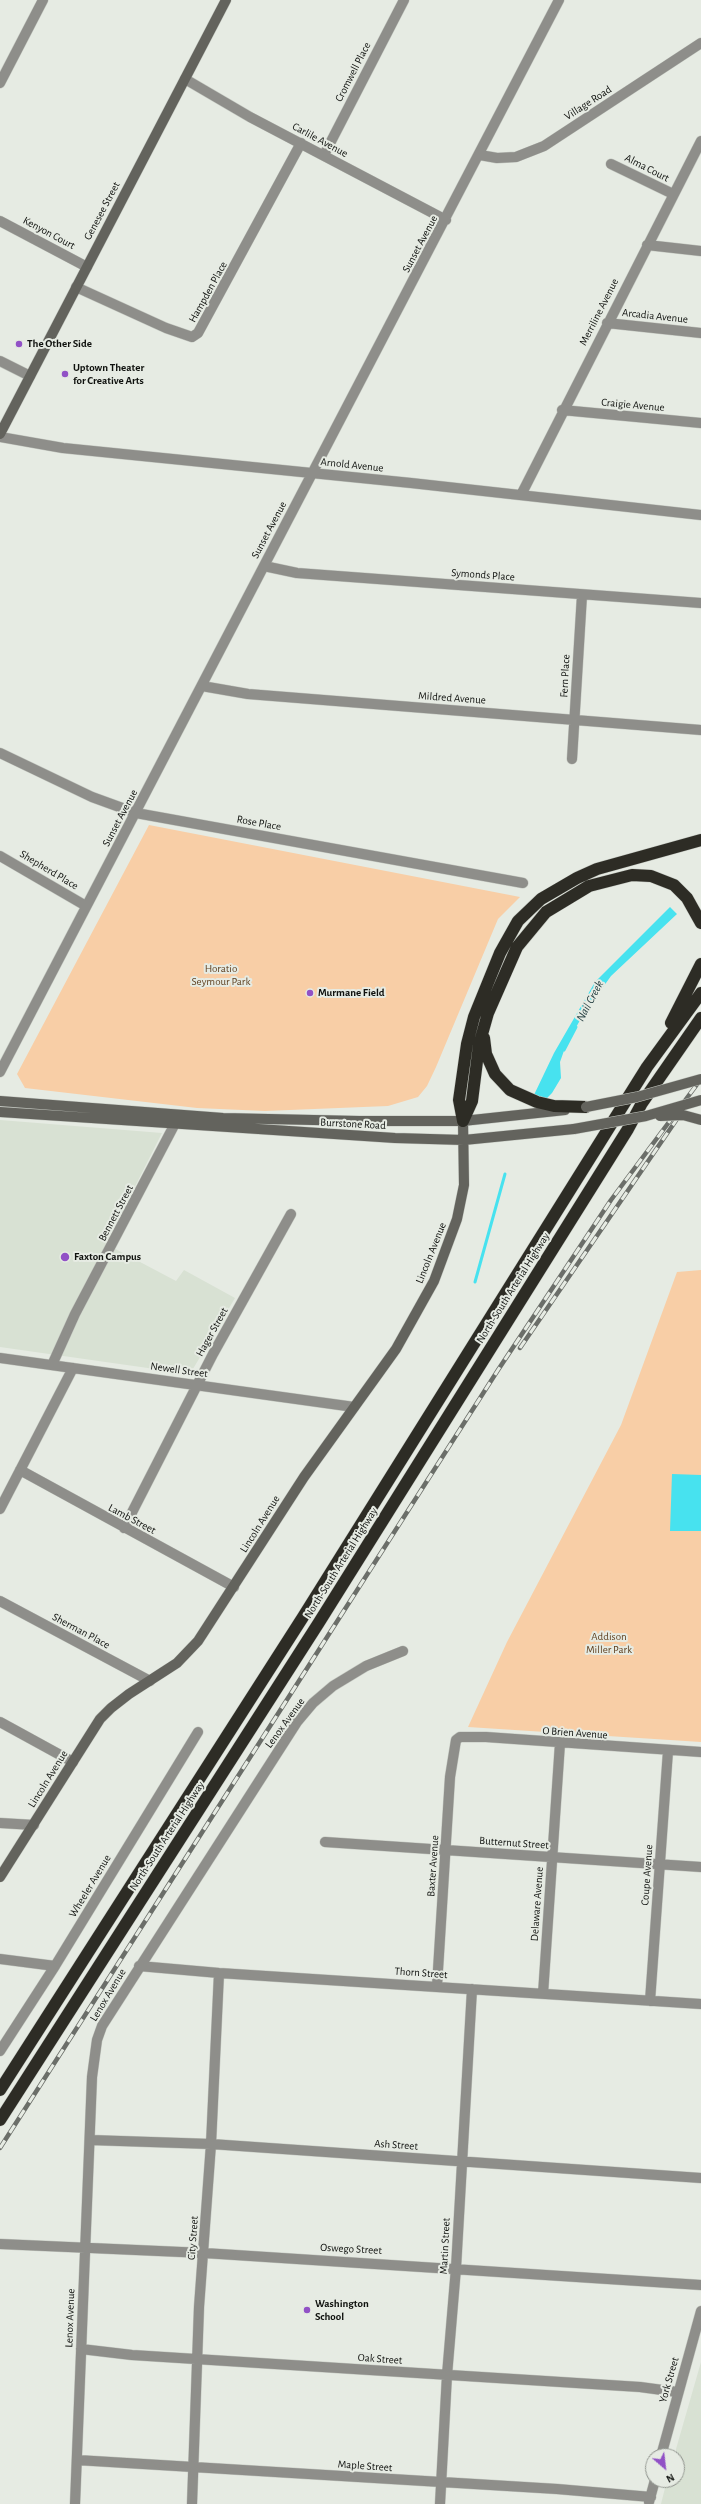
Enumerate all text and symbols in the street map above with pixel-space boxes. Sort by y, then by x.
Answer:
street label: Cromwell Place [332,40,374,104]
street label: Village Road [562,83,614,123]
street label: Carlile Avenue [290,120,350,160]
street label: Alma Court [623,151,671,185]
street label: Genesee Street [81,180,123,242]
street label: Sunset Avenue [399,213,441,275]
street label: Kenyon Court [21,214,77,252]
street label: Hampden Place [186,259,230,325]
street label: Merriline Avenue [576,276,622,348]
street label: Arcadia Avenue [621,306,689,326]
place label: The Other Side [27,337,92,351]
marker: The Other Side [14,339,24,349]
place label: Uptown Theater for Creative Arts [73,361,144,387]
marker: Uptown Theater for Creative Arts [60,369,70,379]
street label: Craigie Avenue [601,396,665,414]
street label: Arnold Avenue [320,455,384,475]
street label: Sunset Avenue [248,499,290,561]
street label: Symonds Place [451,566,515,584]
street label: Fern Place [557,654,573,698]
street label: Mildred Avenue [418,689,486,707]
street label: Sunset Avenue [99,787,141,849]
street label: Rose Place [236,813,282,833]
street label: Shepherd Place [17,847,81,893]
park label: Horatio Seymour Park [192,962,250,988]
water label: Nail Creek [573,978,607,1024]
place label: Murmane Field [318,986,385,1000]
marker: Murmane Field [305,988,315,998]
street label: Burrstone Road [320,1116,386,1132]
street label: Bennett Street [96,1183,136,1243]
street label: Lincoln Avenue [413,1220,449,1286]
street label: North-South Arterial Highway [474,1230,552,1346]
place label: Faxton Campus [74,1250,141,1264]
marker: Faxton Campus [59,1251,71,1263]
street label: Hager Street [193,1305,231,1359]
street label: Newell Street [149,1359,209,1381]
street label: Lincoln Avenue [237,1493,283,1555]
street label: Lamb Street [106,1501,158,1537]
street label: North-South Arterial Highway [302,1505,380,1621]
street label: Sherman Place [50,1610,112,1652]
park label: Addison Miller Park [586,1630,632,1656]
street label: Lenox Avenue [262,1695,308,1751]
street label: O Brien Avenue [542,1724,608,1742]
street label: Lincoln Avenue [25,1748,71,1810]
street label: North-South Arterial Highway [127,1779,207,1893]
street label: Butternut Street [479,1834,549,1852]
street label: Baxter Avenue [424,1835,442,1897]
street label: Coupe Avenue [638,1844,656,1906]
street label: Wheeler Avenue [66,1852,114,1920]
street label: Delaware Avenue [528,1866,546,1942]
street label: Thorn Street [394,1965,448,1981]
street label: Lenox Avenue [87,1966,129,2024]
street label: Ash Street [374,2137,418,2153]
street label: City Street [185,2215,201,2261]
street label: Martin Street [437,2217,453,2275]
street label: Oswego Street [320,2241,382,2257]
street label: Lenox Avenue [62,2288,78,2348]
place label: Washington School [315,2297,369,2323]
marker: Washington School [302,2305,312,2315]
street label: Oak Street [357,2351,403,2367]
street label: York Street [656,2356,682,2404]
north arrow [645,2448,685,2488]
street label: Maple Street [337,2458,393,2474]
text: N [664,2472,676,2485]

